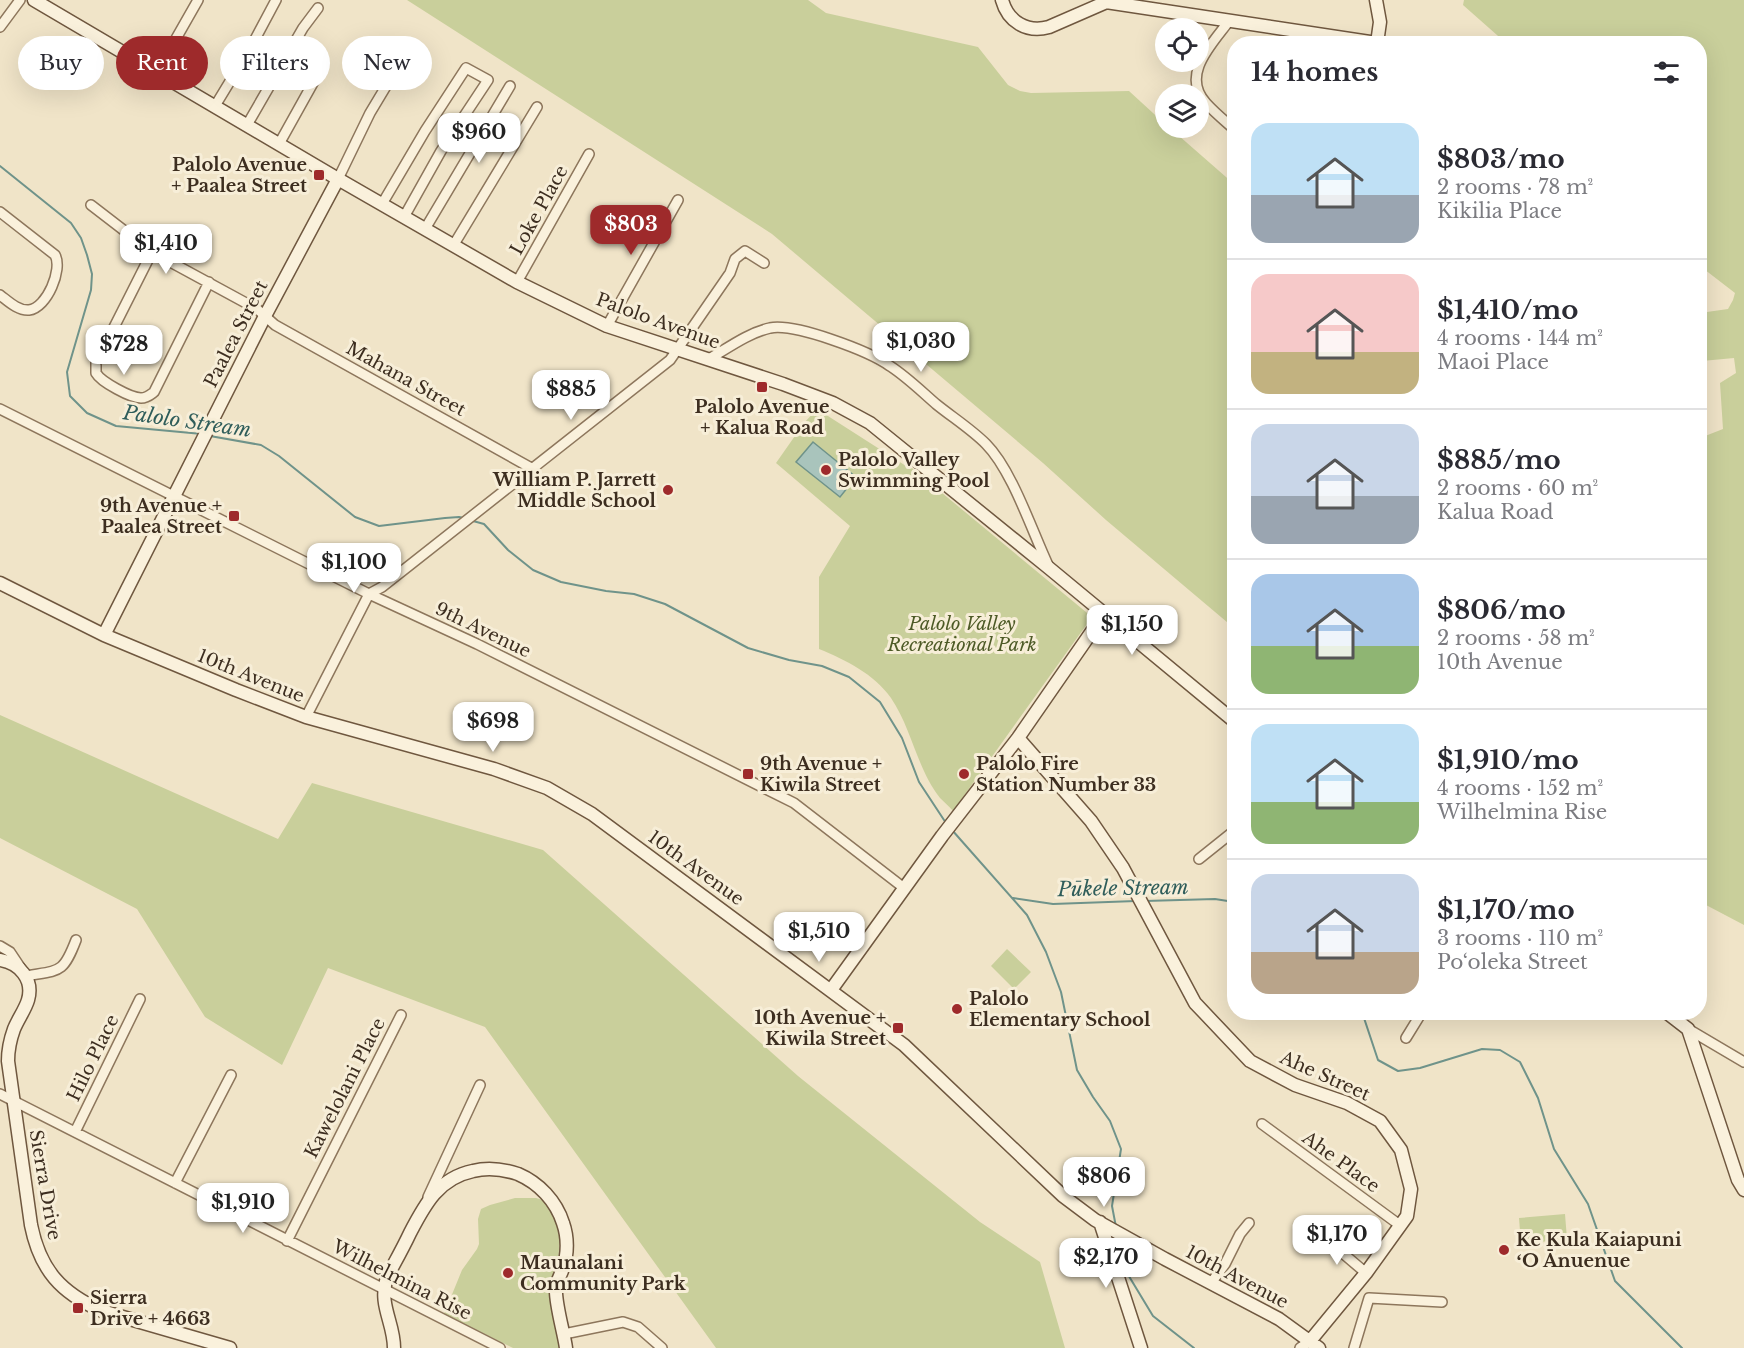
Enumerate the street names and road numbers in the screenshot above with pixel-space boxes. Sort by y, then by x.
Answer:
street label: Loke Place [505,161,573,259]
street label: Paalea Street [200,277,273,391]
street label: Palolo Avenue [593,288,723,354]
street label: Mahana Street [342,337,470,421]
street label: 9th Avenue [432,597,534,663]
street label: 10th Avenue [194,645,308,707]
street label: 10th Avenue [644,826,748,910]
street label: Hilo Place [63,1011,123,1105]
street label: Kawelolani Place [300,1014,390,1162]
street label: Ahe Street [1276,1046,1373,1106]
street label: Ahe Place [1297,1126,1384,1197]
street label: Sierra Drive [24,1128,66,1242]
street label: Wilhelmina Rise [328,1235,475,1325]
street label: 10th Avenue [1182,1241,1292,1313]

